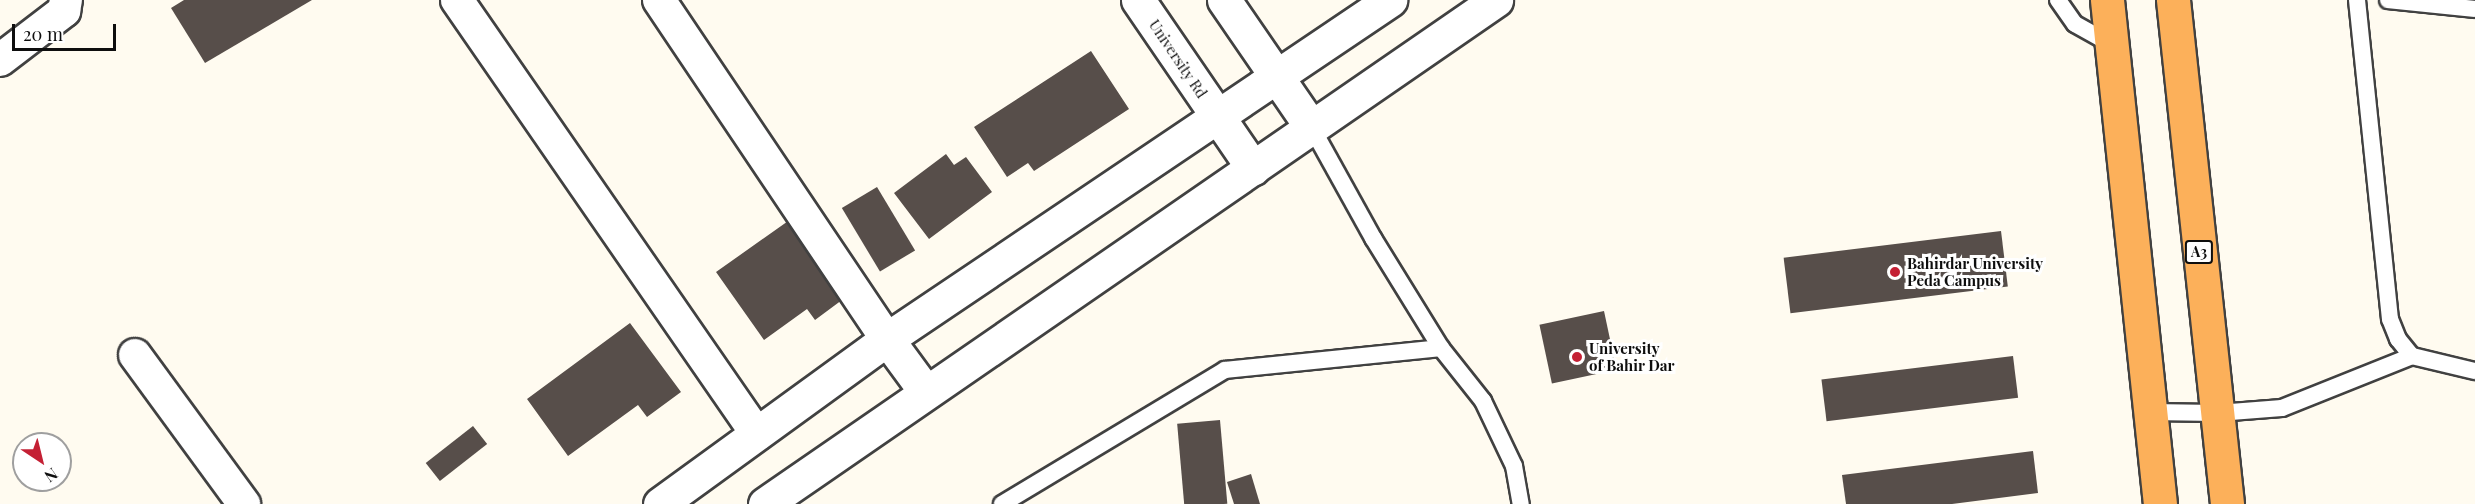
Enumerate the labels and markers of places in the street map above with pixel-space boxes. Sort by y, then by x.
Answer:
place label: Bahirdar University Peda Campus [1907,254,2043,289]
marker: Bahirdar University Peda Campus [1888,265,1902,279]
place label: University of Bahir Dar [1589,339,1675,374]
marker: University of Bahir Dar [1570,350,1584,364]

